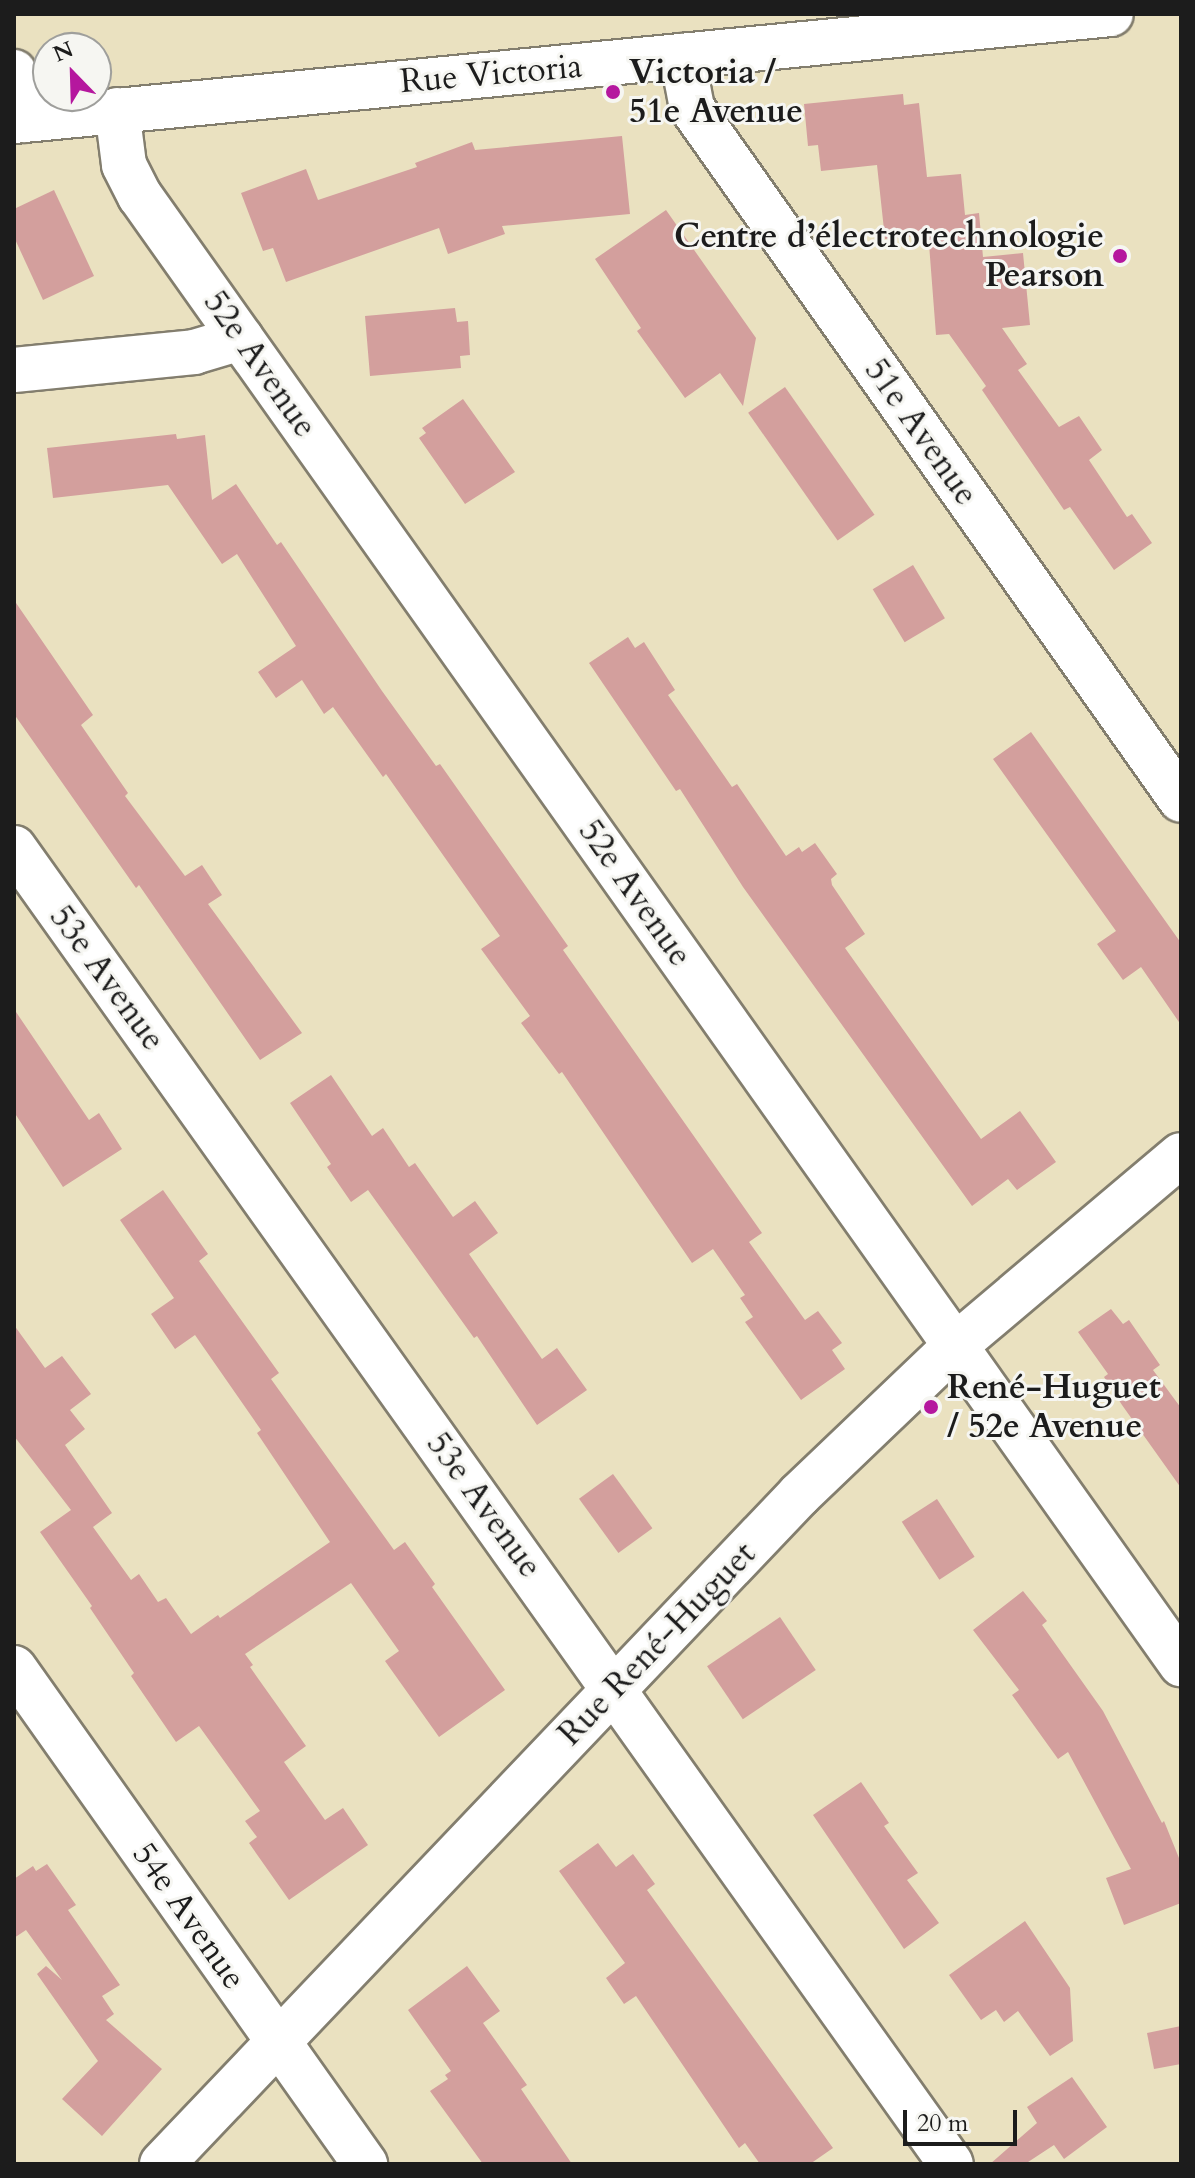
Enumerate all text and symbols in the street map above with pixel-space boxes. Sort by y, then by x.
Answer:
north arrow [32,32,112,112]
text: N [49,34,78,69]
street label: Rue Victoria [398,46,584,102]
place label: Victoria / 51e Avenue [629,52,803,132]
marker: Victoria / 51e Avenue [604,83,622,101]
place label: Centre d’électrotechnologie Pearson [674,216,1104,296]
marker: Centre d’électrotechnologie Pearson [1111,247,1129,265]
street label: 52e Avenue [195,283,325,445]
street label: 51e Avenue [856,351,986,513]
street label: 52e Avenue [570,812,700,974]
street label: 53e Avenue [41,897,173,1059]
place label: René-Huguet / 52e Avenue [947,1367,1161,1446]
marker: René-Huguet / 52e Avenue [922,1398,940,1416]
street label: 53e Avenue [418,1424,550,1586]
street label: Rue René-Huguet [550,1534,764,1754]
street label: 54e Avenue [124,1835,254,1997]
scale bar [907,2094,1021,2144]
text: 20 m [917,2107,968,2140]

